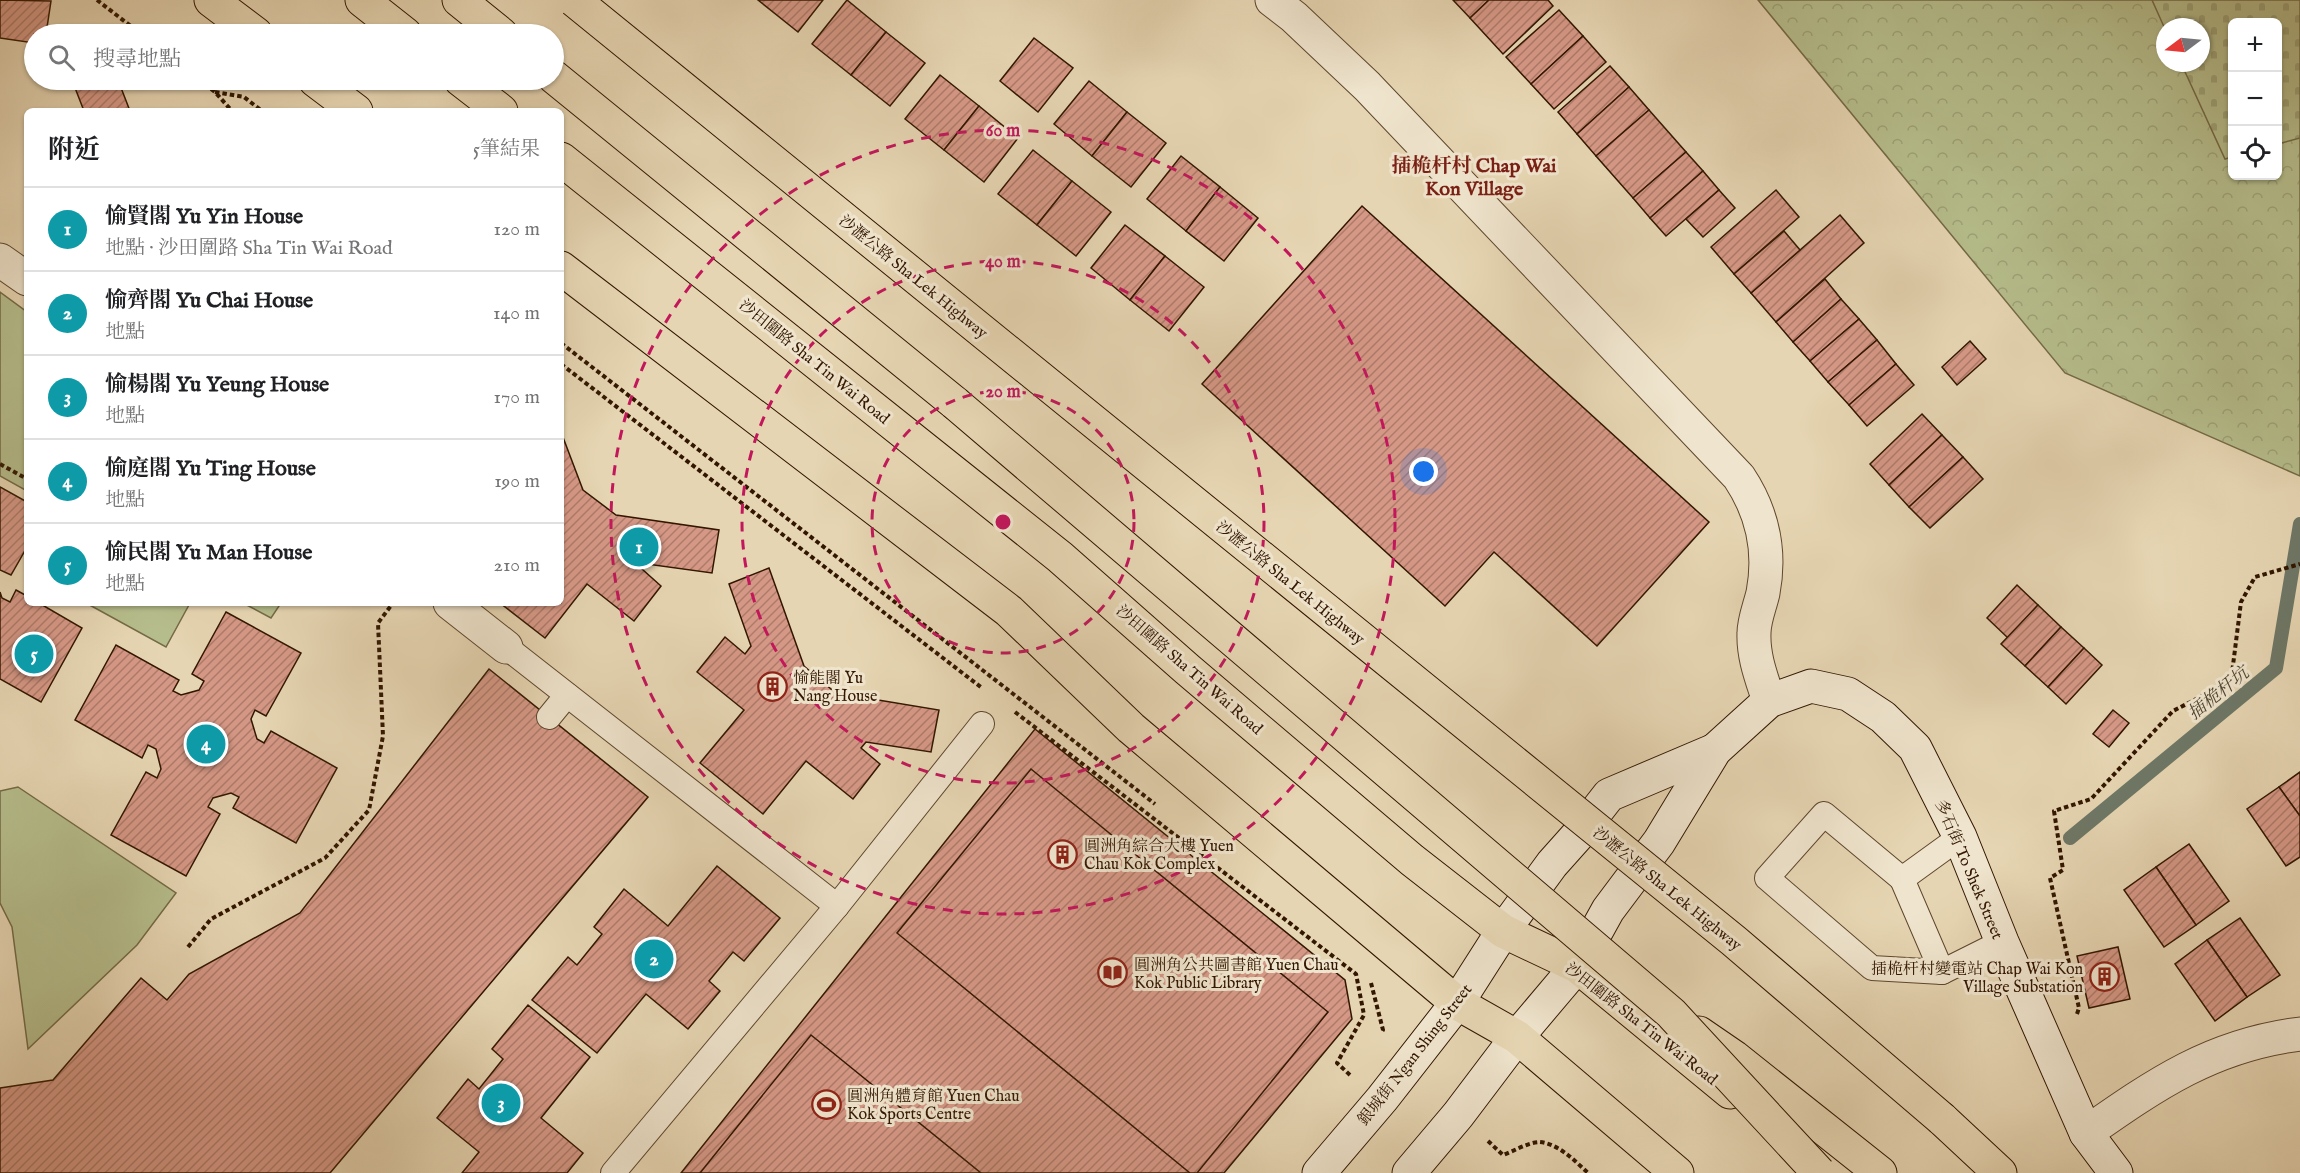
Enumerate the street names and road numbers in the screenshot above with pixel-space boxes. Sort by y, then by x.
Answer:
street label: 沙瀝公路 Sha Lek Highway [834,211,991,344]
street label: 沙田圍路 Sha Tin Wai Road [735,296,893,430]
street label: 沙瀝公路 Sha Lek Highway [1211,517,1368,650]
street label: 沙田圍路 Sha Tin Wai Road [1111,601,1266,740]
street label: 多石街 To Shek Street [1930,797,2007,943]
street label: 沙瀝公路 Sha Lek Highway [1588,823,1745,956]
street label: 沙田圍路 Sha Tin Wai Road [1561,959,1721,1091]
street label: 銀城街 Ngan Shing Street [1354,980,1477,1130]

